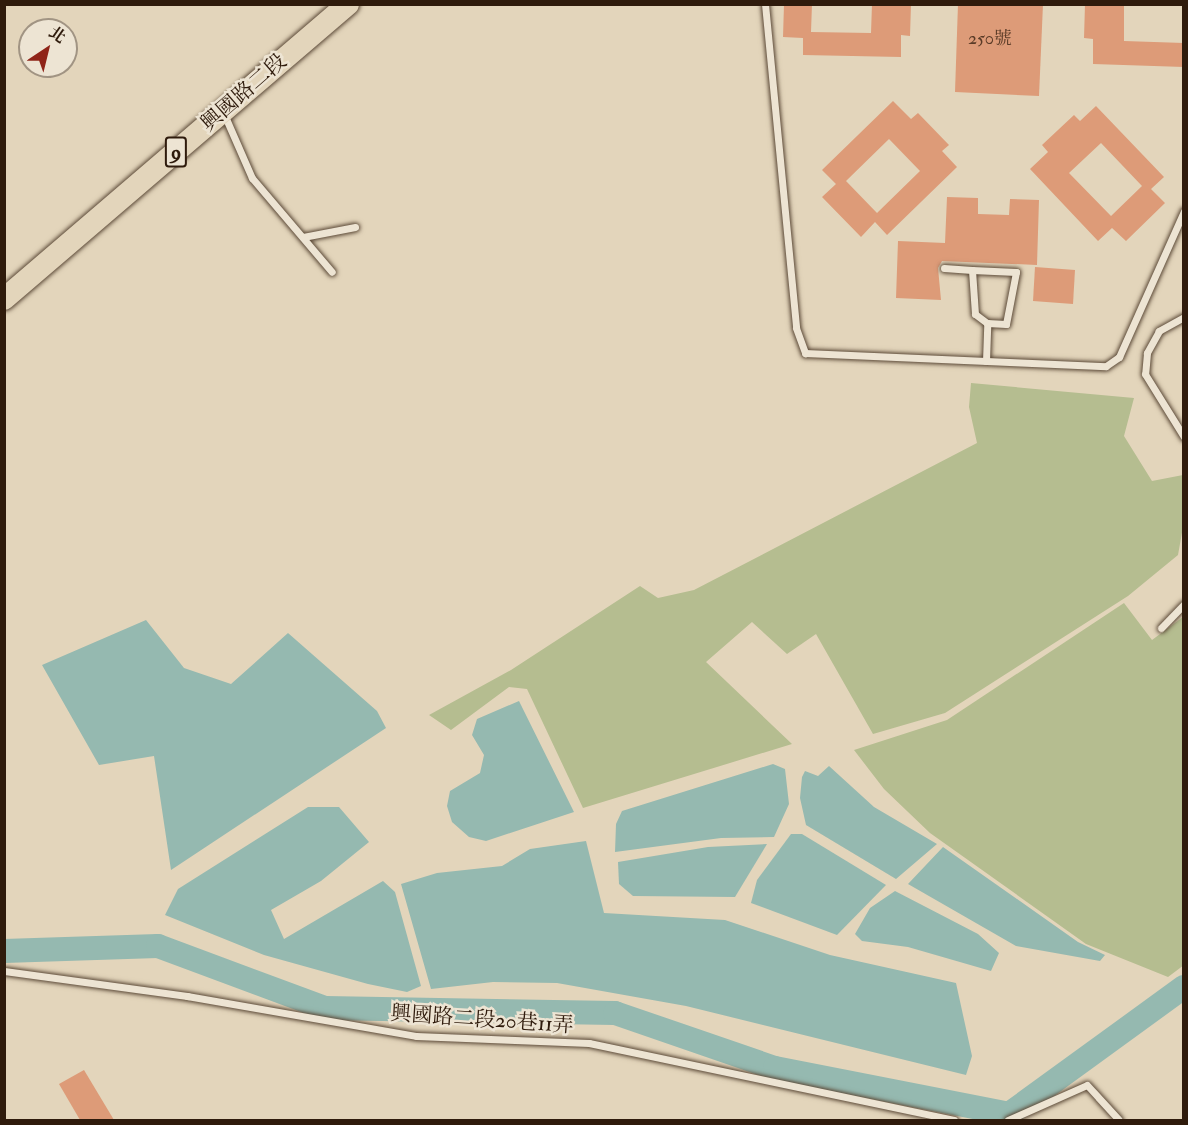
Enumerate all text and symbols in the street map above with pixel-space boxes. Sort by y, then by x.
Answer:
north arrow [18,18,78,78]
text: 北 [45,22,69,48]
house number: 250號 [968,28,1012,50]
street label: 興國路二段 [196,49,292,137]
road number: 9 [164,135,188,169]
street label: 興國路二段20巷11弄 [390,1001,574,1039]

